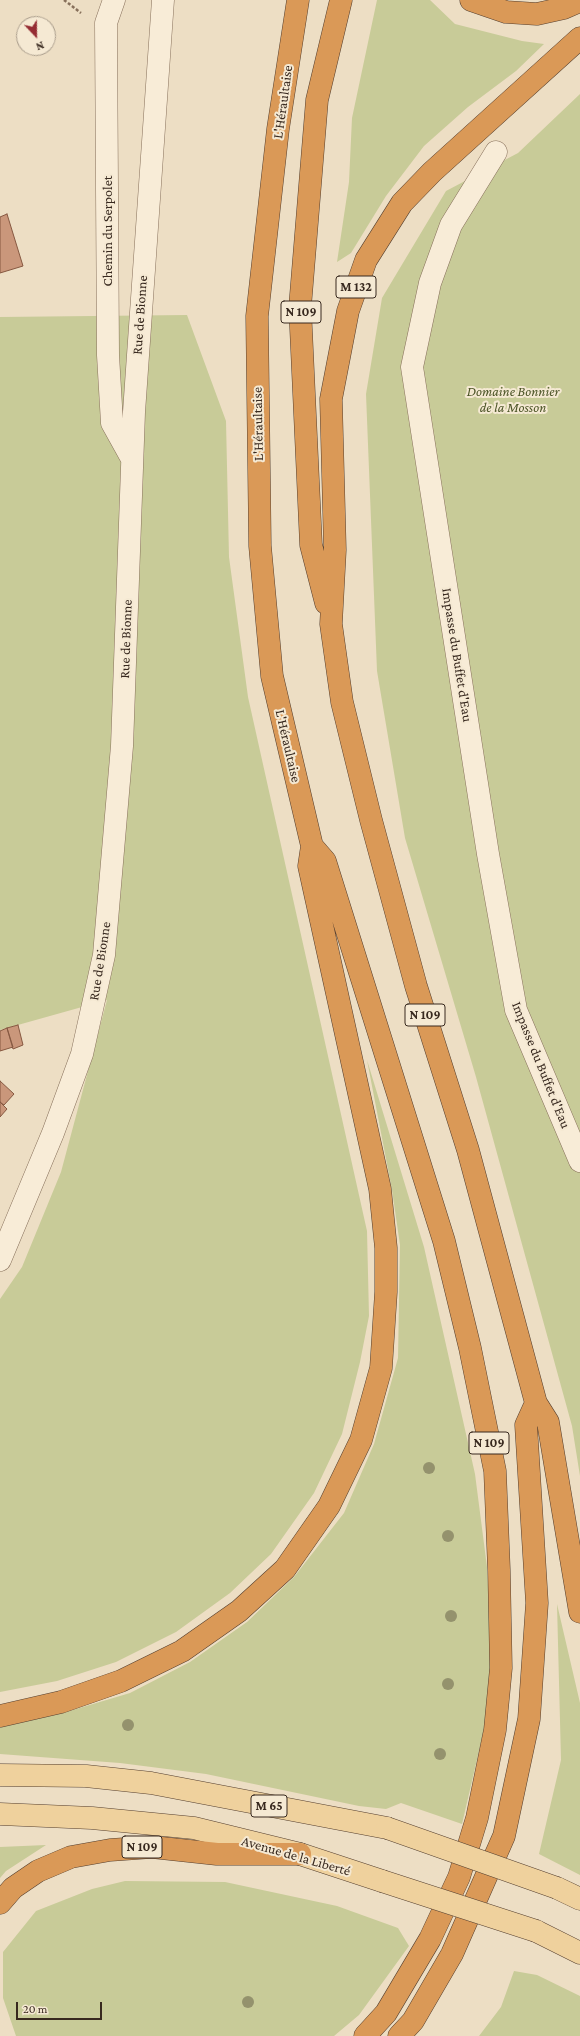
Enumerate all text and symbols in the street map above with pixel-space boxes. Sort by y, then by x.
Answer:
north arrow [16,16,56,56]
text: N [34,39,46,53]
street label: L'Héraultaise [270,64,296,140]
street label: Chemin du Serpolet [100,176,116,286]
street label: Rue de Bionne [129,275,151,355]
road number: M 132 [336,276,376,298]
road number: N 109 [281,301,321,323]
park label: Domaine Bonnier de la Mosson [467,384,559,416]
street label: L'Héraultaise [249,387,267,461]
street label: Impasse du Buffet d'Eau [438,587,476,723]
street label: Rue de Bionne [116,599,136,679]
street label: L'Héraultaise [271,708,305,784]
street label: Rue de Bionne [85,920,115,1002]
street label: Impasse du Buffet d'Eau [508,999,574,1131]
road number: N 109 [405,1004,445,1026]
road number: N 109 [469,1432,509,1454]
road number: M 65 [251,1795,287,1817]
street label: Avenue de la Liberté [240,1832,352,1880]
road number: N 109 [122,1836,162,1858]
scale bar [18,1994,104,2020]
text: 20 m [23,2002,47,2016]

